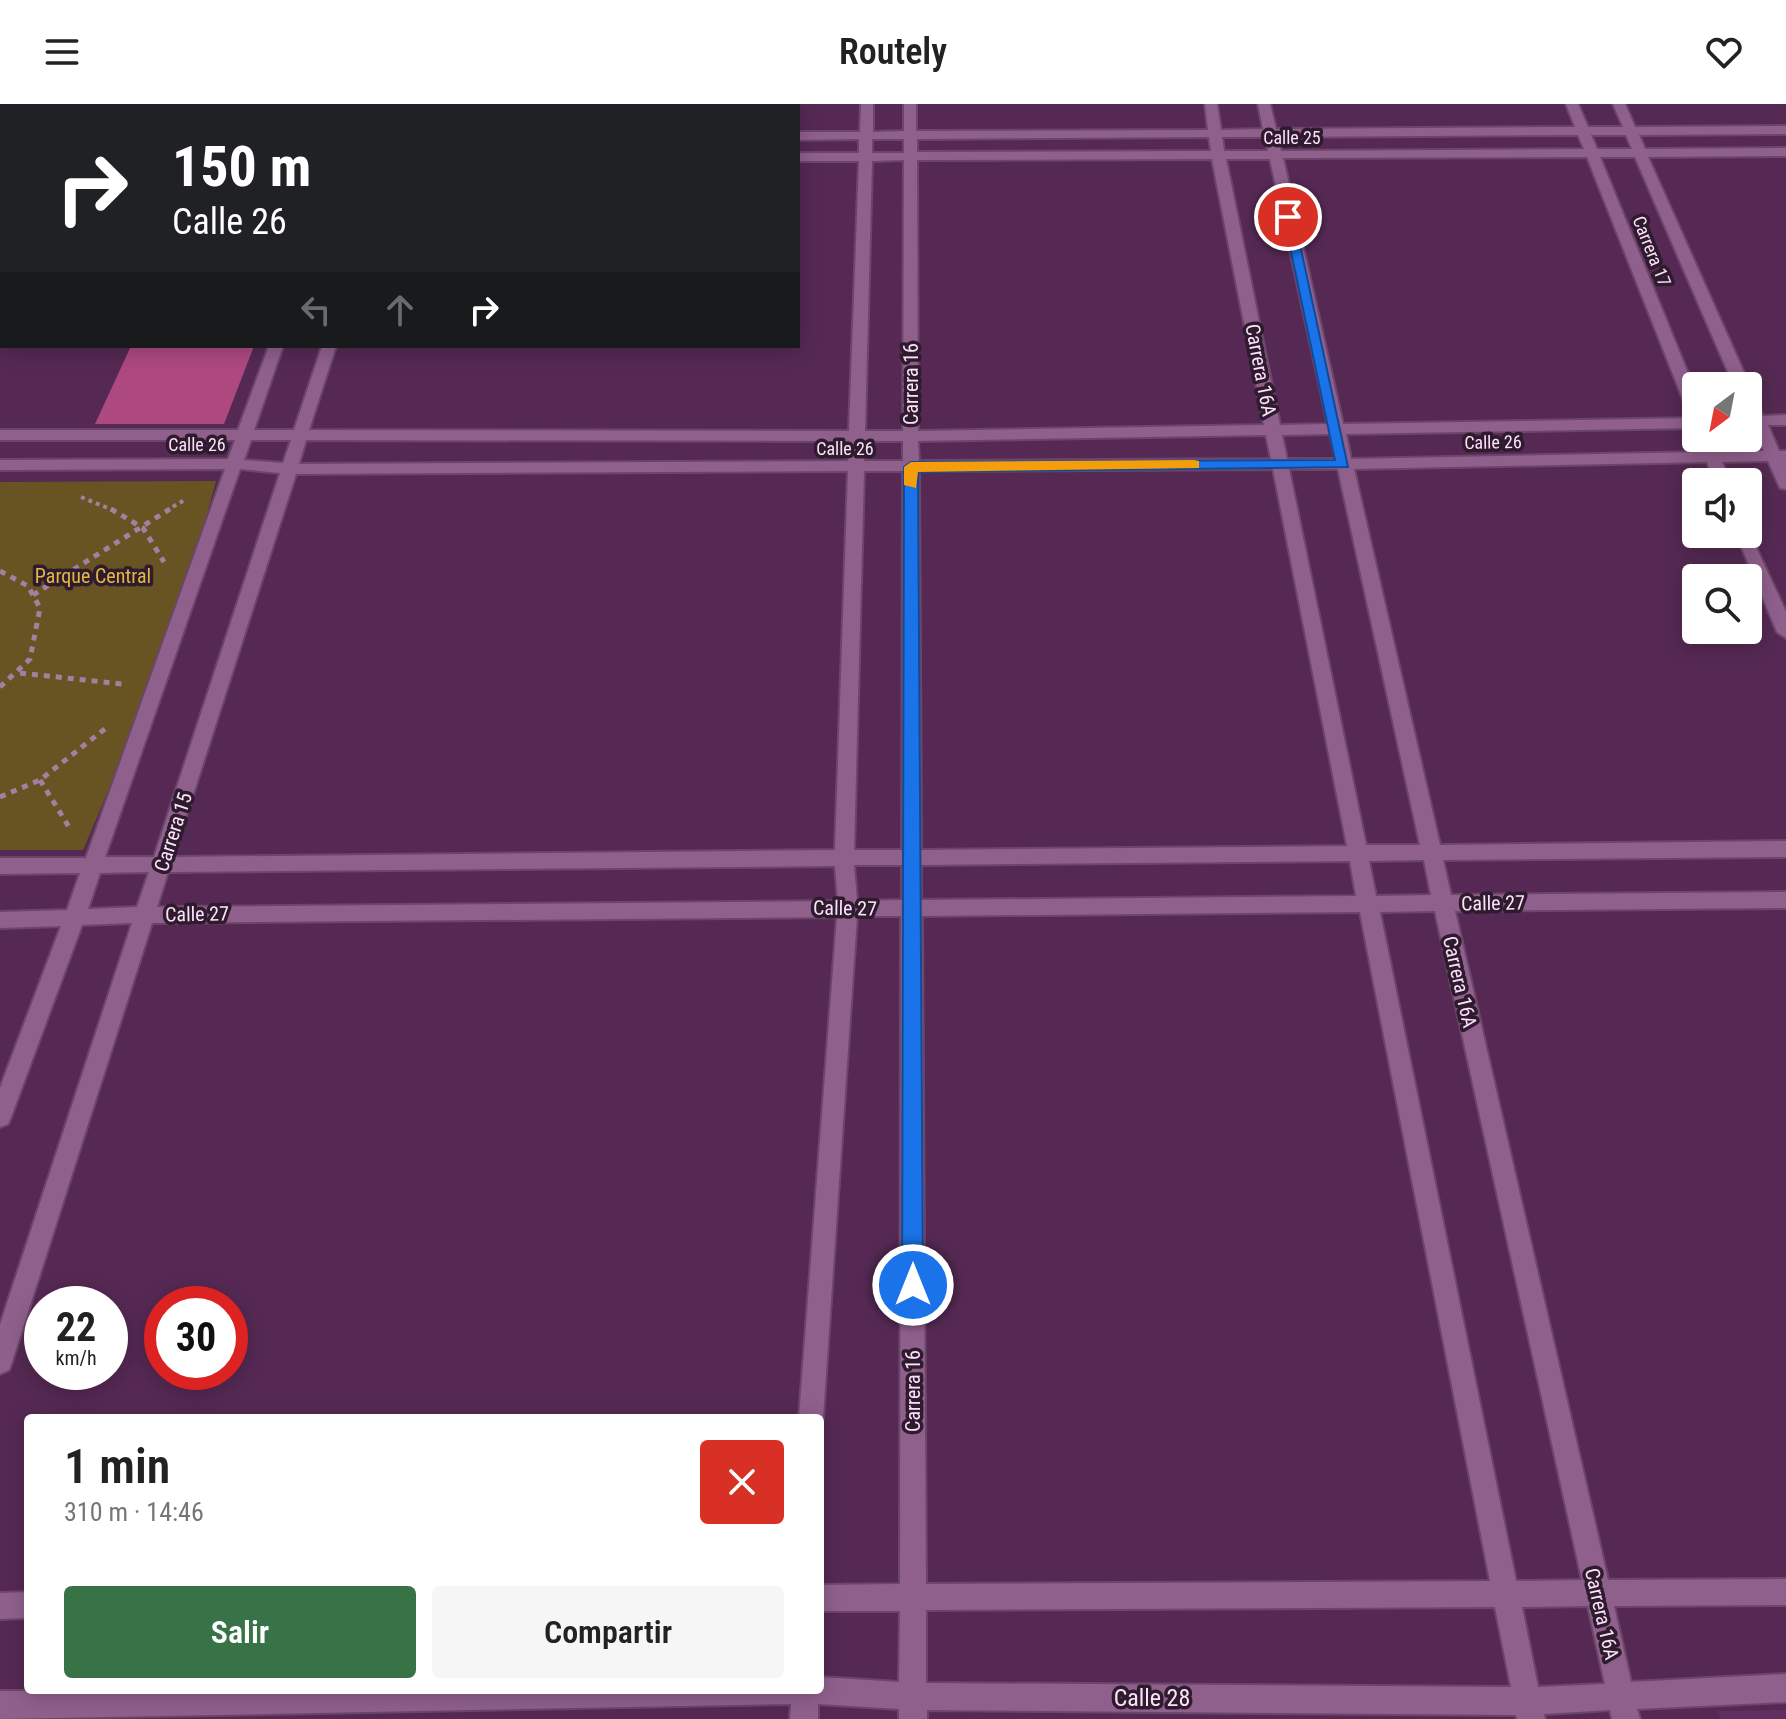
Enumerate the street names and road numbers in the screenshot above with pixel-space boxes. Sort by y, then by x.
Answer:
street label: Calle 25 [1263,127,1321,148]
street label: Carrera 17 [1628,213,1676,289]
street label: Carrera 16A [1240,322,1282,419]
street label: Carrera 16 [899,343,923,425]
street label: Calle 26 [1464,431,1522,453]
street label: Calle 26 [168,434,226,455]
street label: Calle 26 [816,438,874,459]
street label: Carrera 15 [149,789,197,875]
street label: Calle 27 [1461,890,1525,916]
street label: Calle 27 [813,895,877,921]
street label: Calle 27 [165,901,229,927]
street label: Carrera 16A [1438,934,1482,1031]
street label: Carrera 16 [901,1350,925,1432]
street label: Carrera 16A [1580,1566,1624,1663]
street label: Calle 28 [1114,1684,1190,1712]

